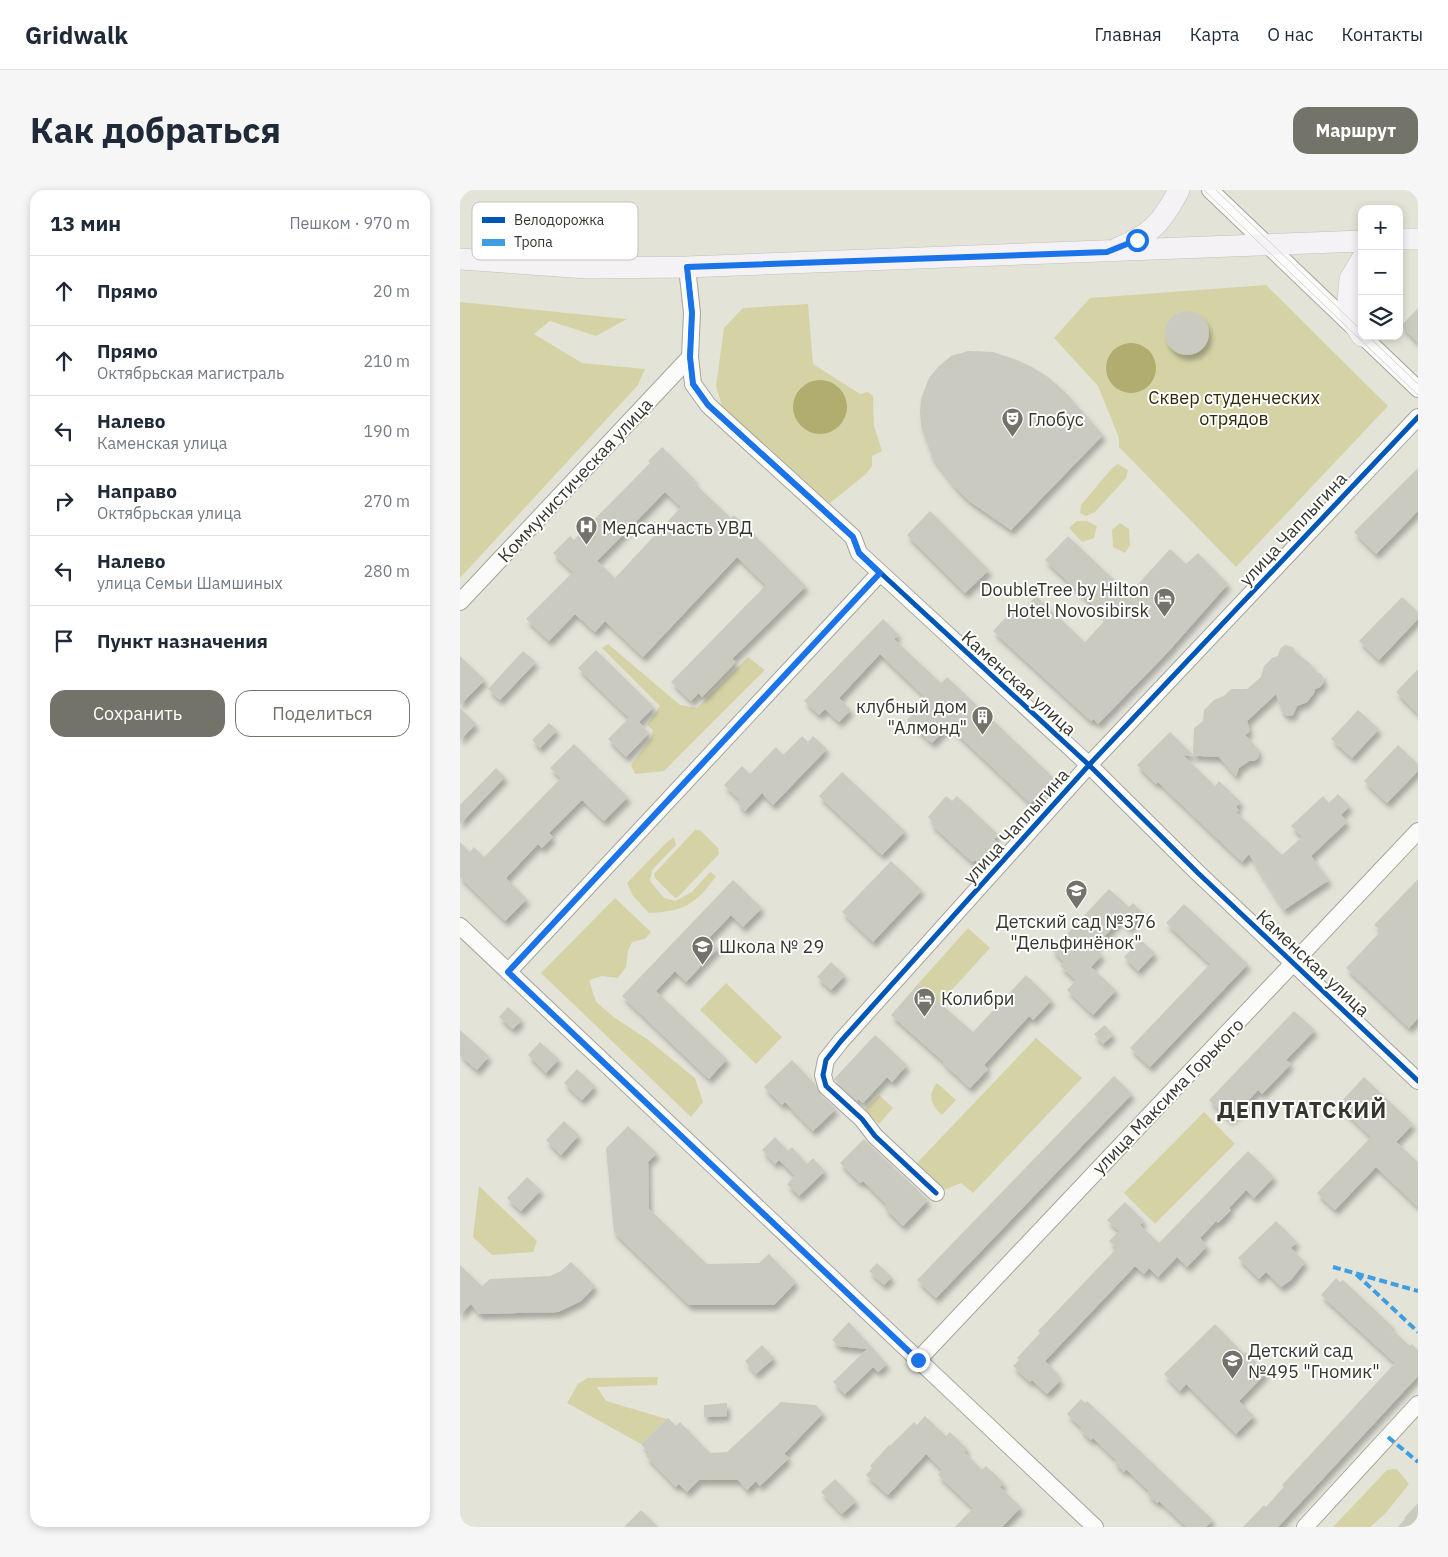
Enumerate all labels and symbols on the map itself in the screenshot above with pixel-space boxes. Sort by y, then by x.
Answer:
legend [472,202,638,260]
text: Велодорожка [514,211,605,229]
route start [1126,229,1149,252]
text: Тропа [514,233,553,251]
park label: Сквер студенческих отрядов [1148,386,1320,430]
street label: Коммунистическая улица [493,393,658,567]
theatre icon: Глобус [1000,407,1024,438]
place label: Глобус [1028,408,1084,431]
street label: улица Чаплыгина [1234,467,1352,591]
hospital icon: Медсанчасть УВД [574,515,598,546]
place label: Медсанчасть УВД [602,516,752,539]
place label: DoubleTree by Hilton Hotel Novosibirsk [980,578,1149,622]
hotel icon: DoubleTree by Hilton Hotel Novosibirsk [1153,587,1177,618]
street label: Каменская улица [957,625,1081,741]
place label: клубный дом "Алмонд" [856,695,967,739]
building icon: клубный дом "Алмонд" [971,704,995,735]
street label: улица Чаплыгина [958,763,1074,888]
school or university icon: Детский сад №376 "Дельфинёнок" [1064,879,1088,910]
street label: Каменская улица [1252,905,1375,1022]
place label: Детский сад №376 "Дельфинёнок" [996,910,1156,954]
school or university icon: Школа № 29 [691,934,715,965]
place label: Школа № 29 [719,935,824,958]
hotel icon: Колибри [913,986,937,1017]
place label: Колибри [941,987,1014,1010]
street label: улица Максима Горького [1087,1013,1249,1179]
district label: ДЕПУТАТСКИЙ [1217,1095,1387,1124]
place label: Детский сад №495 "Гномик" [1248,1339,1380,1383]
school or university icon: Детский сад №495 "Гномик" [1220,1348,1244,1379]
route end [907,1349,930,1372]

